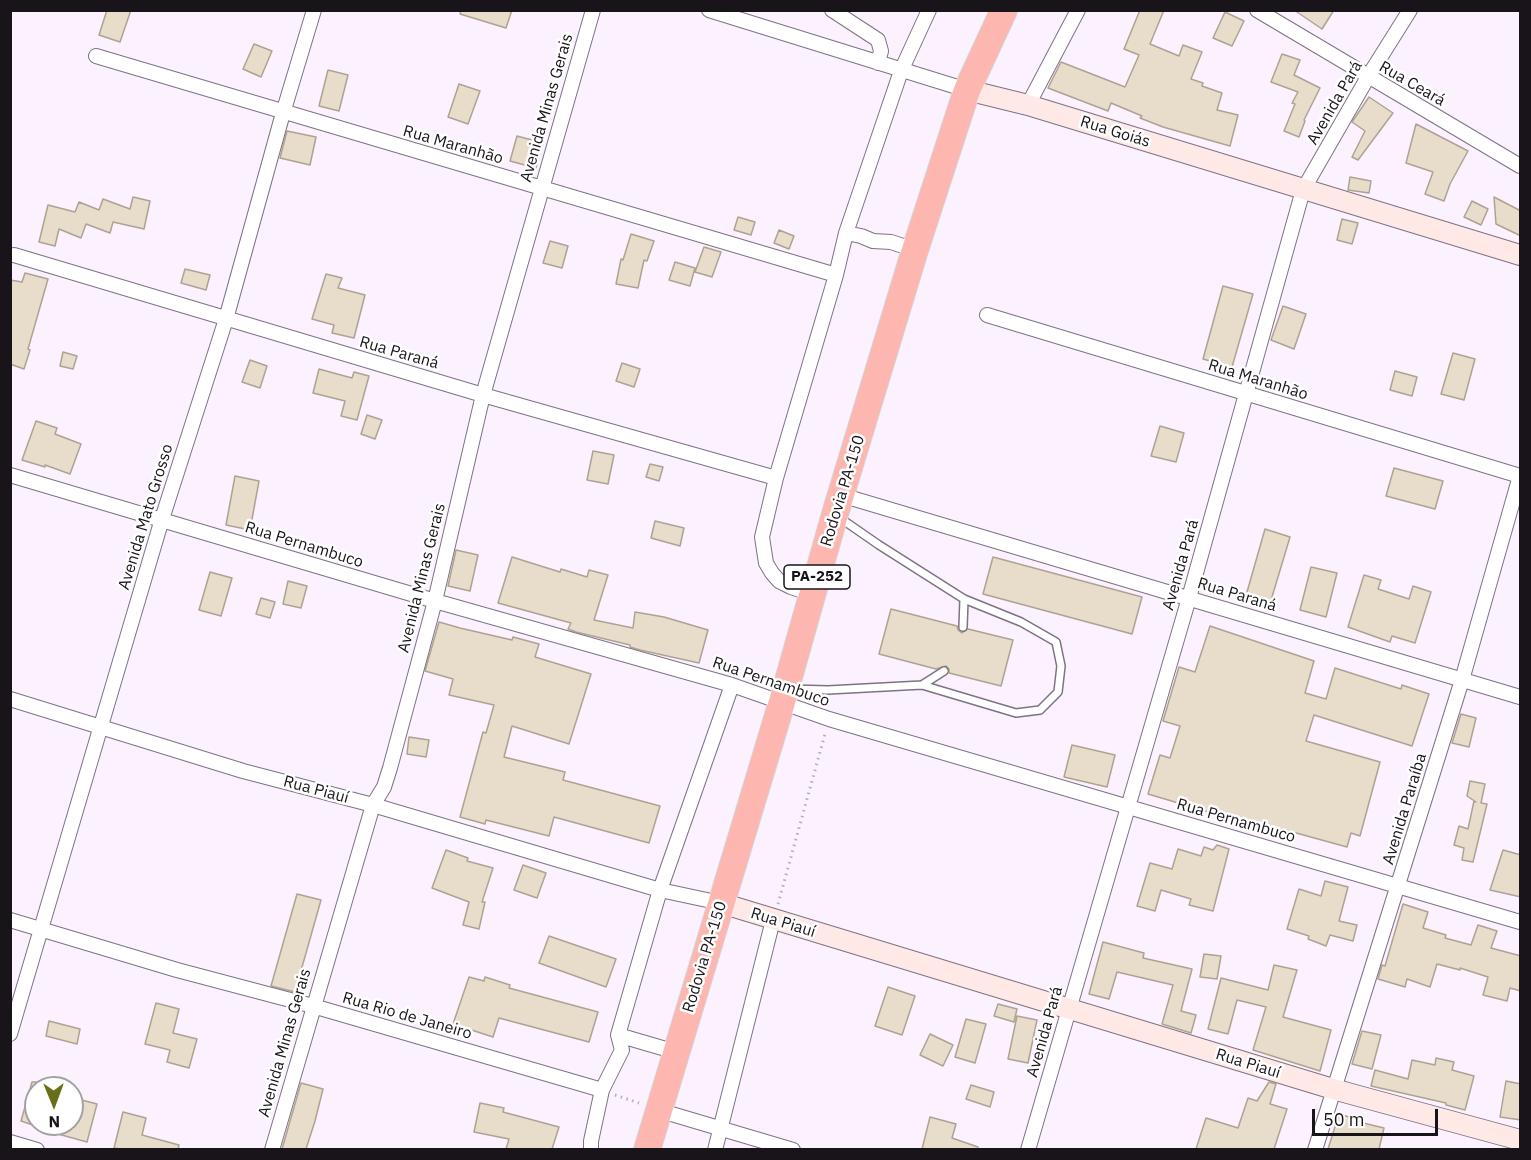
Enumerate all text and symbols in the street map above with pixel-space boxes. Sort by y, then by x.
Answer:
street label: Avenida Minas Gerais [517,32,577,184]
street label: Rua Ceará [1375,57,1449,111]
street label: Avenida Pará [1303,58,1367,148]
street label: Rua Goiás [1078,112,1152,152]
street label: Rua Maranhão [401,122,505,168]
street label: Rua Paraná [357,333,441,373]
street label: Rua Maranhão [1206,356,1310,404]
street label: Rodovia PA-150 [817,433,869,549]
street label: Avenida Mato Grosso [115,442,177,592]
street label: Avenida Minas Gerais [394,501,450,655]
street label: Avenida Pará [1159,517,1203,613]
street label: Rua Pernambuco [243,518,365,572]
road number: PA-252 [784,565,850,589]
street label: Rua Paraná [1195,574,1279,616]
street label: Rua Pernambuco [710,653,832,711]
street label: Avenida Paraíba [1379,751,1431,867]
street label: Rua Piauí [281,772,351,808]
street label: Rua Pernambuco [1174,795,1298,847]
street label: Rodovia PA-150 [679,899,731,1015]
street label: Rua Piauí [748,904,818,942]
street label: Avenida Minas Gerais [255,967,315,1119]
street label: Avenida Pará [1023,984,1067,1080]
street label: Rua Rio de Janeiro [340,988,474,1044]
street label: Rua Piauí [1213,1045,1283,1083]
north arrow [24,1076,84,1136]
scale bar [1315,1097,1441,1135]
text: 50 m [1323,1108,1365,1131]
text: N [48,1112,60,1132]

